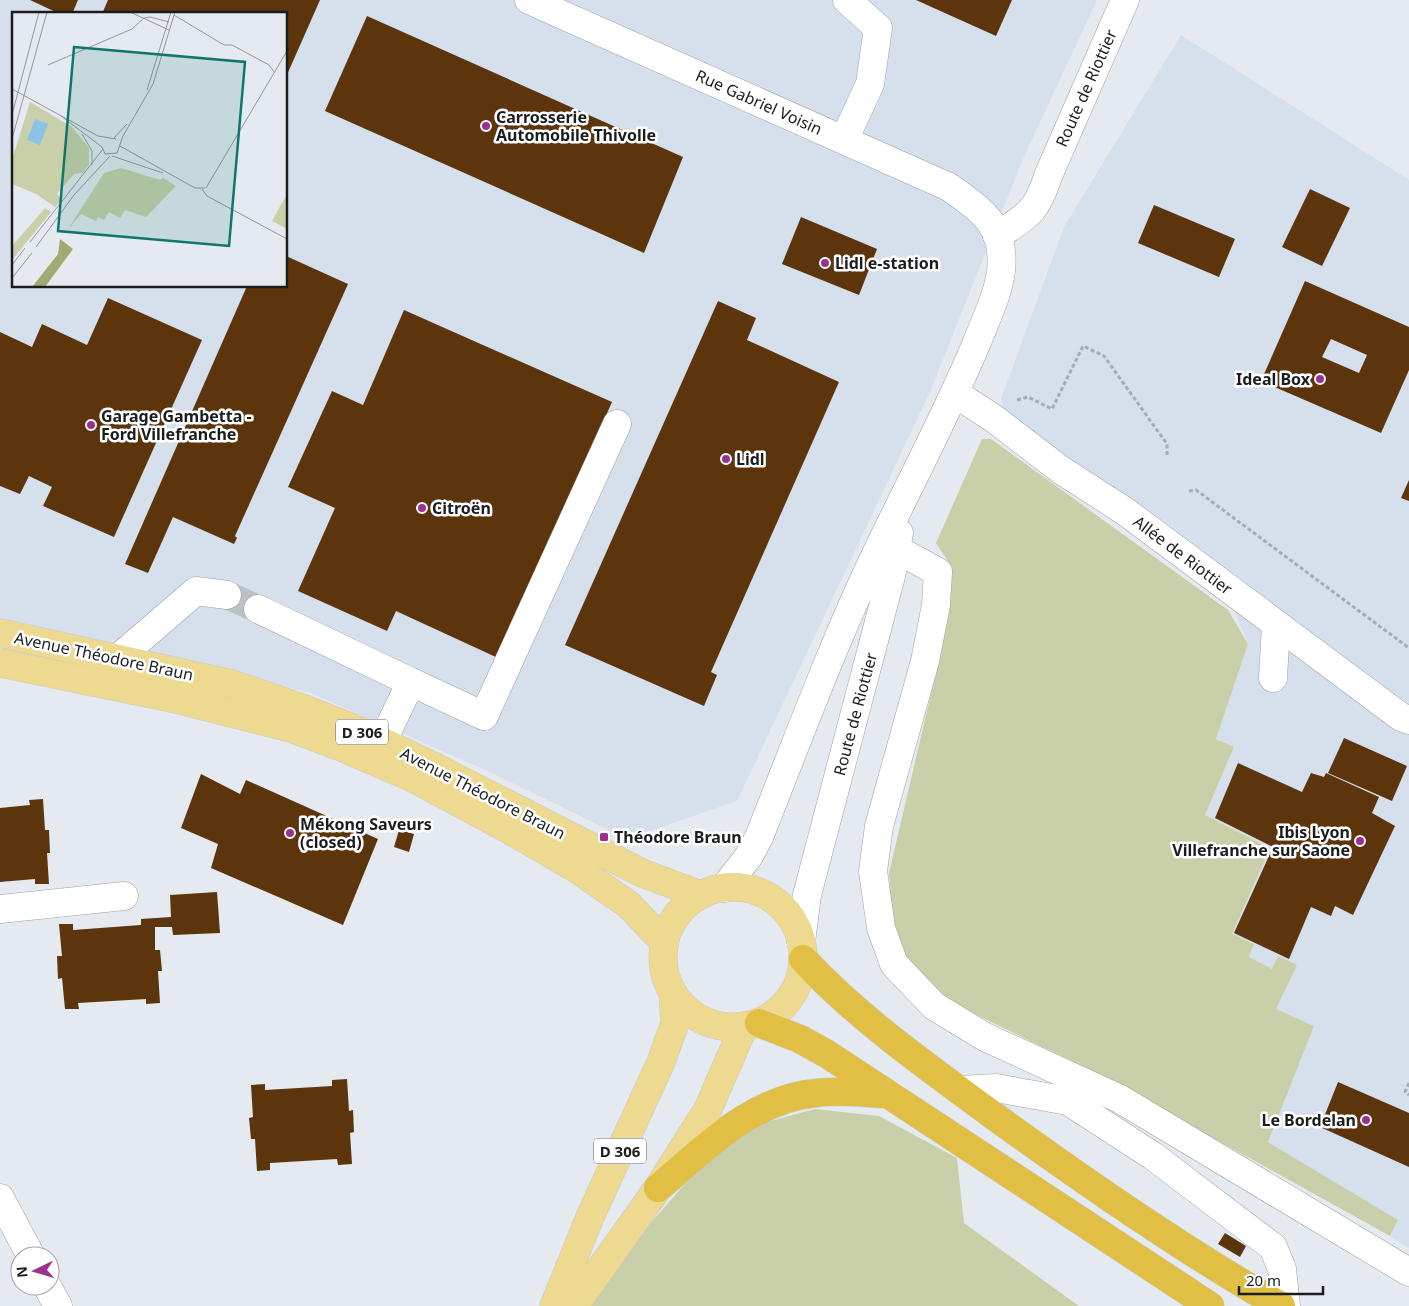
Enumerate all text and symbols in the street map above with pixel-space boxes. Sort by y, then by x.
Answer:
inset map [12,12,288,288]
street label: Route de Riottier [1050,25,1122,150]
street label: Rue Gabriel Voisin [692,64,826,140]
place label: Carrosserie Automobile Thivolle [496,106,656,146]
marker: Carrosserie Automobile Thivolle [480,120,492,132]
place label: Lidl e-station [835,252,939,274]
marker: Lidl e-station [819,257,831,269]
place label: Ideal Box [1236,368,1311,390]
marker: Ideal Box [1314,373,1326,385]
place label: Garage Gambetta - Ford Villefranche [101,405,252,445]
marker: Garage Gambetta - Ford Villefranche [85,419,97,431]
place label: Lidl [736,448,765,470]
marker: Lidl [720,453,732,465]
place label: Citroën [432,497,491,519]
marker: Citroën [416,502,428,514]
street label: Allée de Riottier [1129,510,1237,600]
street label: Avenue Théodore Braun [13,626,195,686]
street label: Route de Riottier [828,650,882,778]
road number: D 306 [336,720,388,744]
street label: Avenue Théodore Braun [397,742,569,844]
place label: Mékong Saveurs (closed) [300,813,432,853]
place label: Ibis Lyon Villefranche sur Saone [1172,821,1350,861]
place label: Théodore Braun [614,826,742,848]
marker: Mékong Saveurs (closed) [284,827,296,839]
marker: Théodore Braun [598,831,610,843]
marker: Ibis Lyon Villefranche sur Saone [1354,835,1366,847]
place label: Le Bordelan [1261,1109,1356,1131]
marker: Le Bordelan [1360,1114,1372,1126]
road number: D 306 [594,1138,646,1164]
north arrow [10,1246,60,1296]
scale bar [1239,1264,1323,1296]
text: N [12,1266,32,1279]
text: 20 m [1246,1270,1281,1290]

